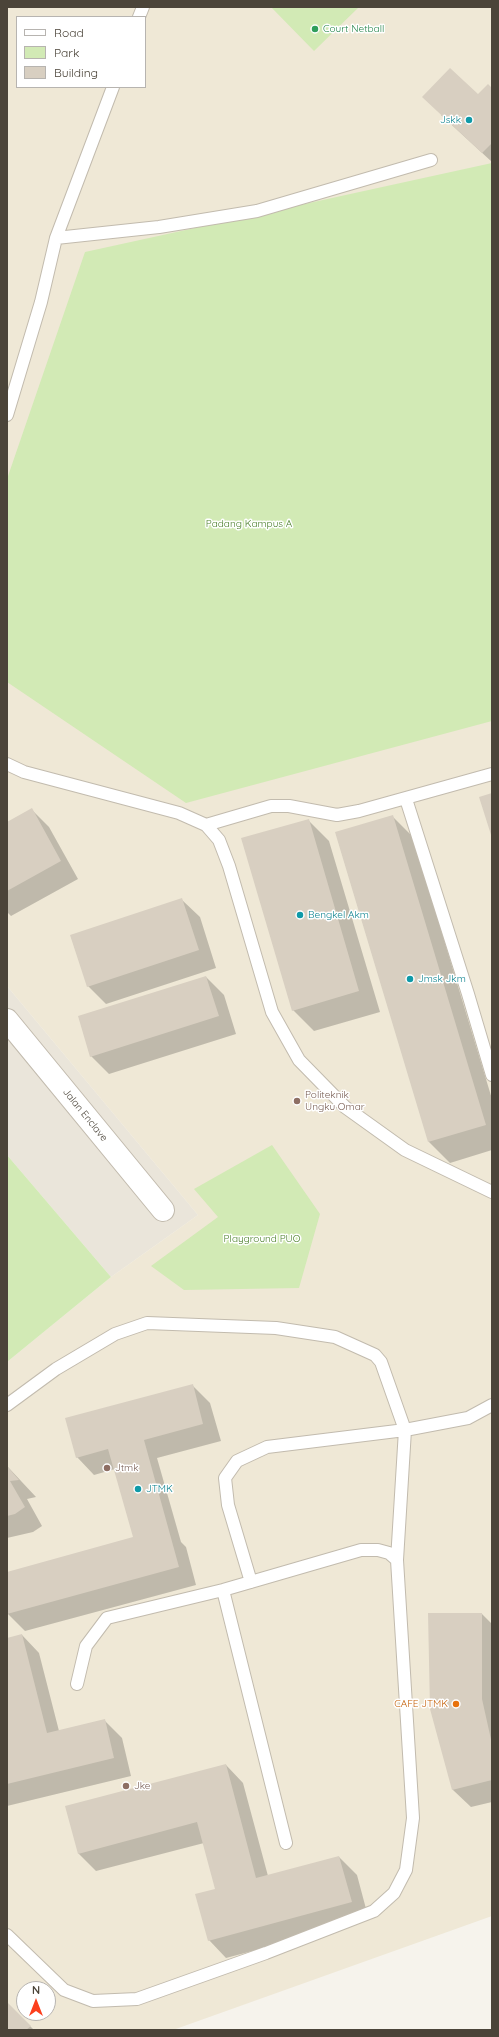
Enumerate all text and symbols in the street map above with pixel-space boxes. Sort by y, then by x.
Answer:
legend [16,16,146,88]
place label: Court Netball [323,23,384,35]
marker: Court Netball [310,24,320,34]
text: Road [54,25,84,40]
text: Park [54,45,79,60]
text: Building [54,65,98,80]
place label: Jskk [440,114,461,126]
marker: Jskk [464,115,474,125]
park label: Padang Kampus A [206,518,292,530]
place label: Bengkel Akm [308,909,369,921]
marker: Bengkel Akm [295,910,305,920]
place label: Jmsk Jkm [418,973,466,985]
marker: Jmsk Jkm [405,974,415,984]
street label: Jalan Enclave [60,1086,110,1144]
place label: Politeknik Ungku Omar [305,1089,365,1112]
marker: Politeknik Ungku Omar [292,1096,302,1106]
park label: Playground PUO [224,1233,300,1245]
place label: Jtmk [115,1462,139,1474]
marker: Jtmk [102,1463,112,1473]
place label: JTMK [146,1483,173,1495]
marker: JTMK [133,1484,143,1494]
place label: CAFE JTMK [394,1698,448,1710]
marker: CAFE JTMK [451,1699,461,1709]
place label: Jke [134,1780,150,1792]
marker: Jke [121,1781,131,1791]
north arrow [16,1981,56,2021]
text: N [32,1983,40,1997]

